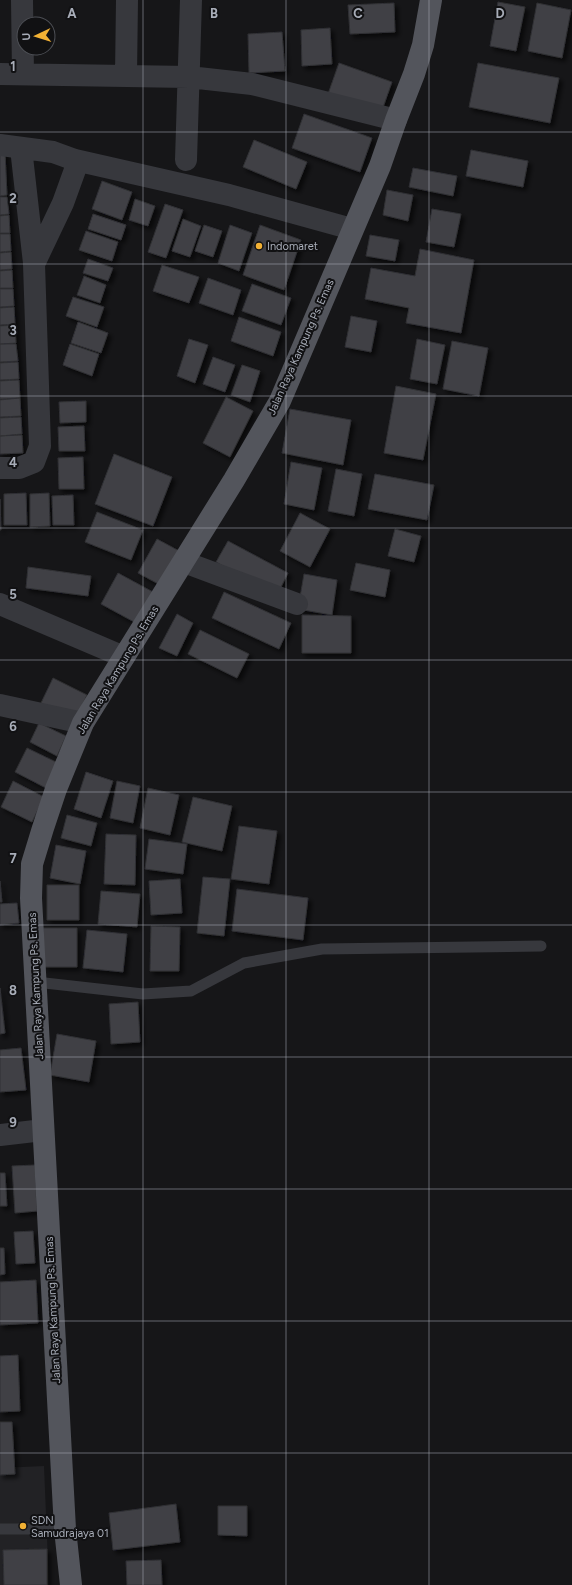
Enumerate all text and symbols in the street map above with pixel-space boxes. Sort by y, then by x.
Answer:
text: A [67,6,77,21]
text: B [210,6,218,21]
text: C [353,6,363,21]
text: D [495,6,505,21]
north arrow [16,16,56,56]
text: U [20,32,33,41]
text: 1 [10,59,16,74]
text: 2 [9,191,17,206]
place label: Indomaret [267,240,318,253]
marker: Indomaret [254,241,264,251]
street label: Jalan Raya Kampung Ps. Emas [265,277,337,417]
text: 3 [9,323,17,338]
text: 4 [9,455,17,470]
text: 5 [9,587,17,602]
street label: Jalan Raya Kampung Ps. Emas [75,604,161,736]
text: 6 [9,719,17,734]
text: 7 [9,851,17,866]
street label: Jalan Raya Kampung Ps. Emas [26,912,46,1060]
text: 8 [9,983,17,998]
text: 9 [9,1115,17,1130]
street label: Jalan Raya Kampung Ps. Emas [43,1236,63,1384]
place label: SDN Samudrajaya 01 [31,1514,109,1540]
marker: SDN Samudrajaya 01 [18,1521,28,1531]

